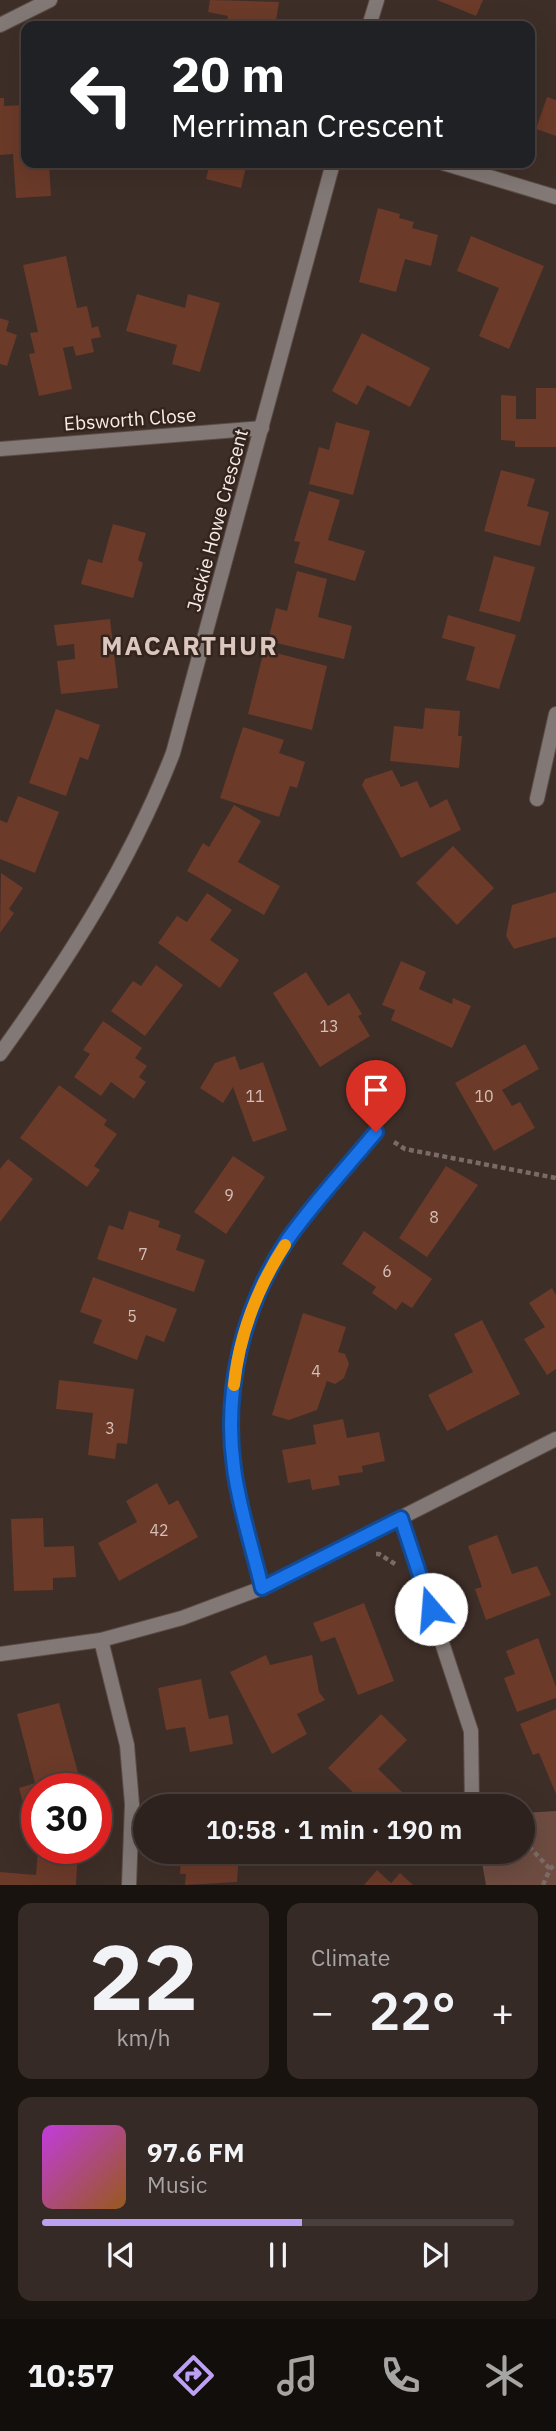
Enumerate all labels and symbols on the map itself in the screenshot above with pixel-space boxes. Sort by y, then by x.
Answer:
street label: Ebsworth Close [63,402,197,436]
street label: Jackie Howe Crescent [181,426,253,614]
district label: MACARTHUR [101,628,279,662]
house number: 13 [319,1016,339,1036]
pin [346,1060,406,1132]
house number: 11 [245,1086,265,1106]
house number: 10 [474,1086,494,1106]
house number: 9 [224,1185,234,1205]
house number: 8 [429,1207,439,1227]
house number: 7 [138,1244,148,1264]
house number: 6 [382,1261,392,1281]
house number: 5 [127,1306,137,1326]
house number: 4 [311,1361,321,1381]
house number: 3 [105,1418,115,1438]
house number: 42 [149,1520,169,1540]
position arrow [394,1572,468,1646]
speed limit sign: 30 [21,1773,112,1864]

